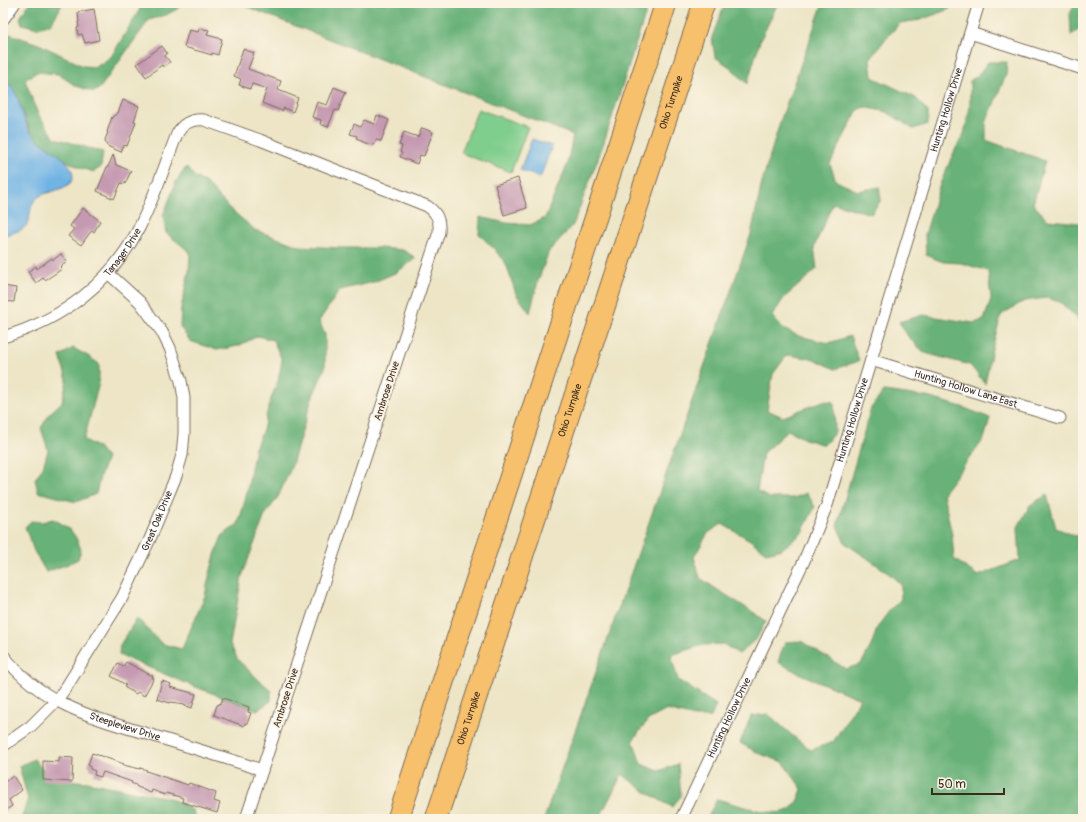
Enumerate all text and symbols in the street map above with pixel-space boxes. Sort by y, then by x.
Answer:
street label: Hunting Hollow Drive [928,66,965,154]
street label: Ohio Turnpike [657,74,686,131]
street label: Tanager Drive [102,226,144,279]
street label: Ambrose Drive [372,360,402,422]
street label: Hunting Hollow Lane East [913,368,1020,411]
street label: Hunting Hollow Drive [834,376,871,464]
street label: Ohio Turnpike [556,382,585,439]
street label: Great Oak Drive [139,489,175,553]
street label: Ambrose Drive [271,667,301,729]
street label: Hunting Hollow Drive [705,676,753,760]
street label: Ohio Turnpike [455,690,483,747]
street label: Steepleview Drive [88,710,162,744]
scale bar [932,770,1004,796]
text: 50 m [938,777,966,792]

